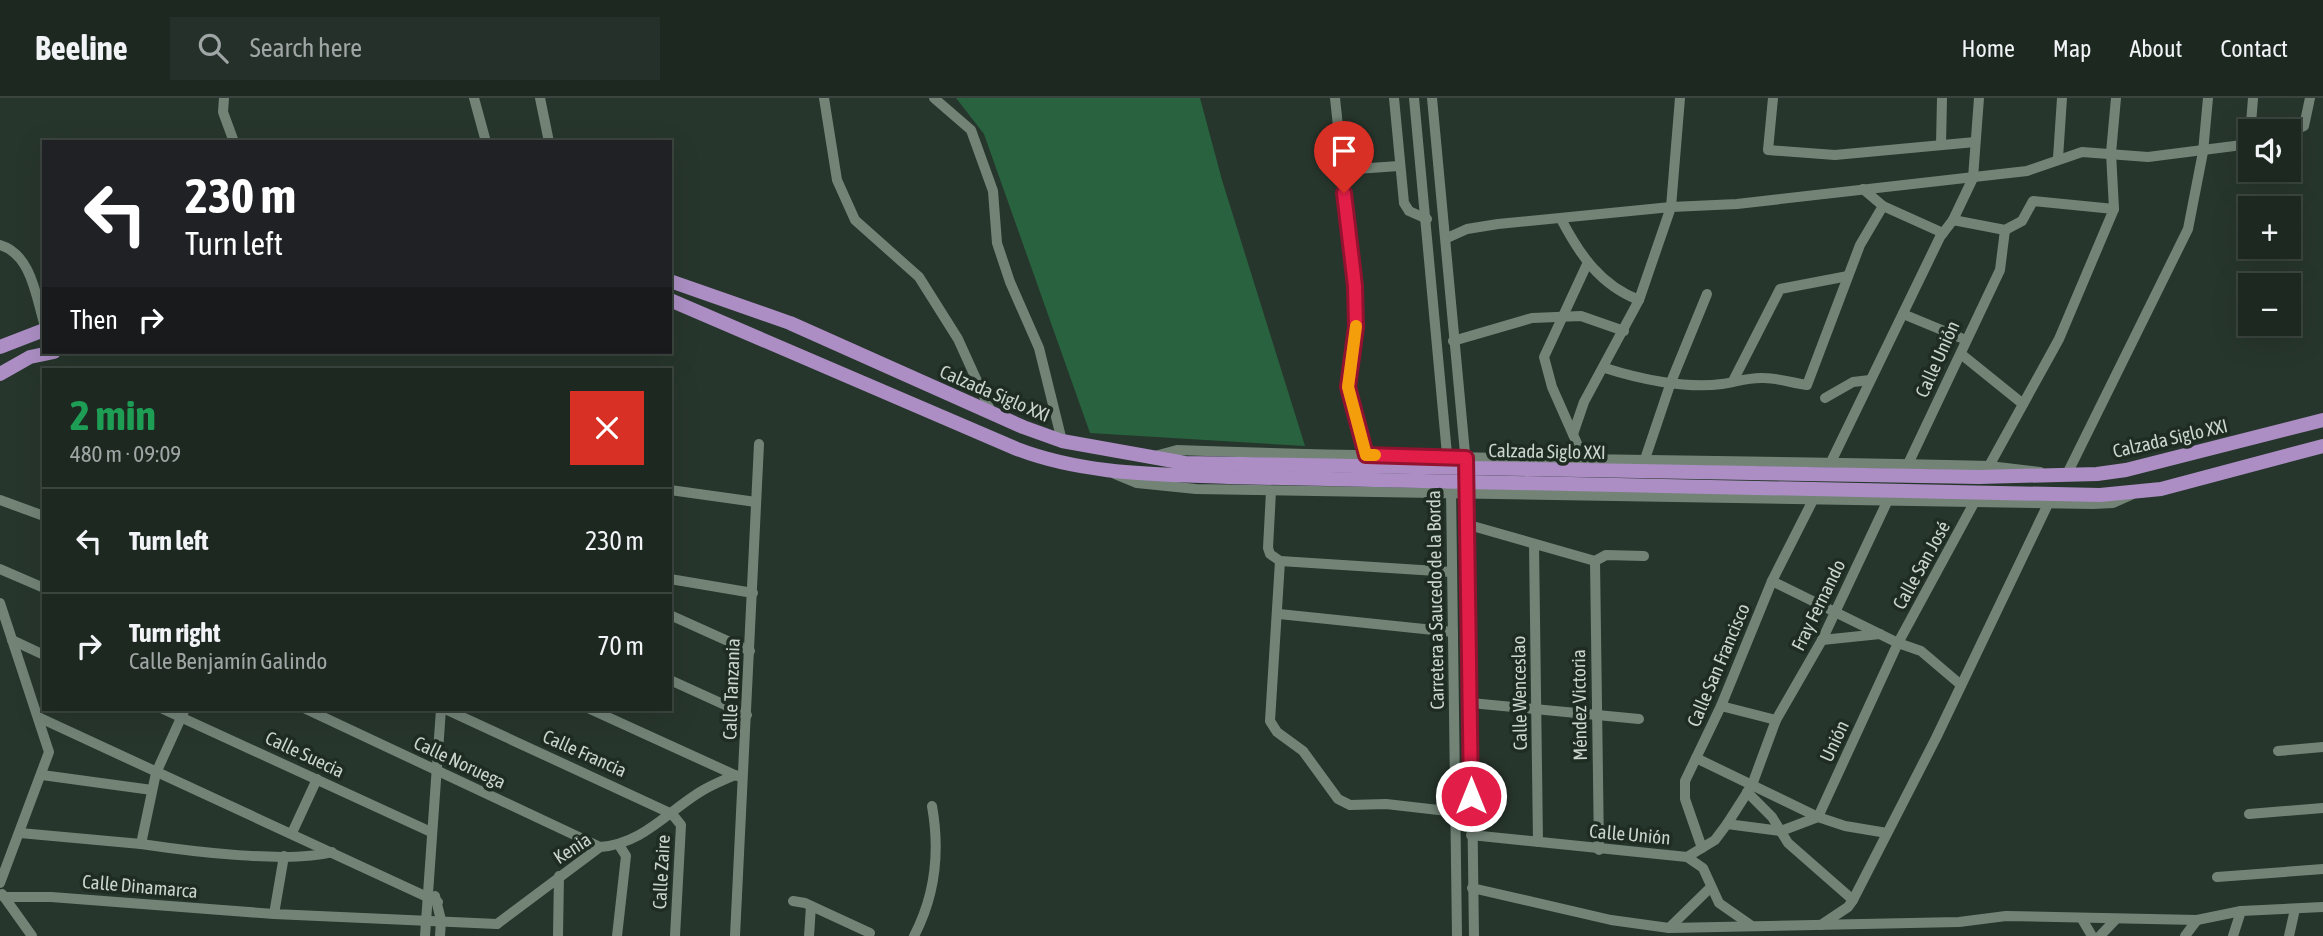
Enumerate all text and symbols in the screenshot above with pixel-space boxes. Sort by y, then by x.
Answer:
search box [170,17,660,80]
text: Beeline [35,29,128,67]
icon: search [194,29,232,67]
text: Search here [250,33,362,63]
text: Home [1961,35,2015,62]
text: Map [2053,35,2091,62]
text: About [2129,35,2182,62]
text: Contact [2220,35,2288,62]
map controls [2238,119,2301,336]
button: sound [2238,119,2301,182]
pin [1314,121,1374,193]
icon: arrive [1325,132,1363,170]
text: 230 m [185,167,296,223]
icon: left [70,168,161,259]
button: + [2238,196,2301,259]
text: Turn left [185,225,283,262]
button: − [2238,273,2301,336]
icon: right [132,301,170,339]
text: Then [70,305,118,335]
street label: Calle Unión [1910,317,1964,401]
street label: Calzada Siglo XXI [937,360,1053,426]
text: 2 min [70,391,156,439]
button: close [570,391,644,465]
street label: Calzada Siglo XXI [2110,414,2230,462]
street label: Calzada Siglo XXI [1488,439,1606,463]
text: 480 m · 09:09 [70,441,181,467]
street label: Carretera a Saucedo de la Borda [1422,490,1448,710]
street label: Calle San José [1888,517,1954,613]
icon: left [70,522,108,560]
text: Turn left [129,526,209,556]
text: 230 m [585,526,644,556]
street label: Fray Fernando [1787,556,1850,654]
street label: Calle San Francisco [1682,600,1754,730]
text: Turn right [129,618,220,648]
icon: right [70,627,108,665]
text: 70 m [597,631,644,661]
street label: Calle Wenceslao [1507,635,1531,751]
street label: Calle Tanzania [718,638,744,740]
text: Calle Benjamín Galindo [129,648,327,674]
street label: Méndez Victoria [1567,649,1591,761]
street label: Unión [1815,717,1853,765]
street label: Calle Francia [540,725,630,781]
street label: Calle Suecia [262,726,348,782]
street label: Calle Noruega [411,731,509,793]
position arrow [1434,759,1508,833]
street label: Calle Unión [1588,819,1672,849]
street label: Kenia [549,828,595,868]
street label: Calle Zaire [648,834,674,910]
street label: Calle Dinamarca [81,870,199,902]

